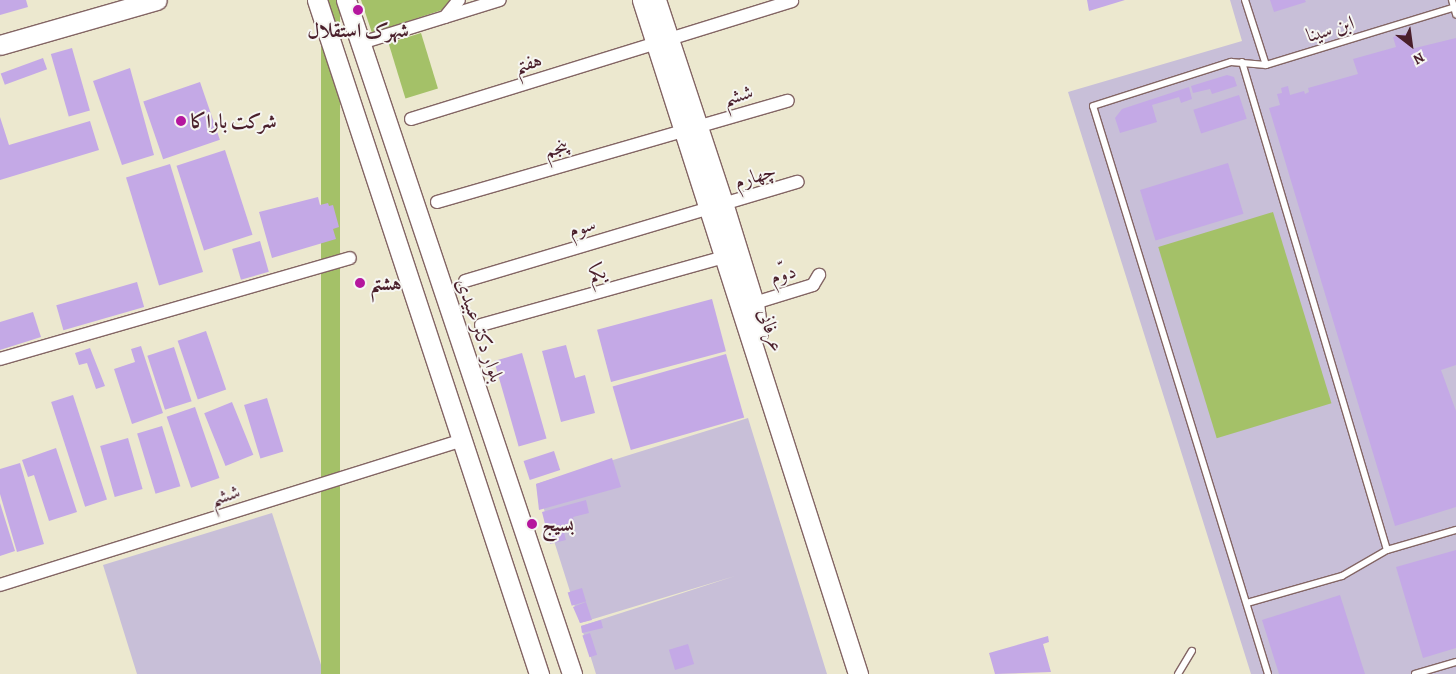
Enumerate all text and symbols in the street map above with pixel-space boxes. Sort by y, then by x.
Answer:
marker: شهرک استقلال [352,4,364,16]
street label: ابن سینا [1303,10,1357,48]
place label: شهرک استقلال [307,18,409,42]
north arrow [1386,20,1436,70]
street label: هفتم [511,47,545,79]
text: N [1410,48,1428,69]
street label: ششم [720,79,756,111]
place label: شرکت باراکا [191,109,277,133]
marker: شرکت باراکا [175,115,187,127]
street label: پنجم [541,133,571,163]
street label: چهارم [731,158,779,194]
street label: سوم [566,212,598,242]
street label: یکم [585,259,609,287]
street label: دوّم [767,259,799,289]
place label: هشتم [370,271,402,295]
street label: بلوار دکتر عبیدی [451,275,509,385]
marker: هشتم [354,277,366,289]
street label: عرفانی [753,305,789,355]
street label: ششم [207,479,243,511]
place label: بسیج [542,512,574,536]
marker: بسیج [526,518,538,530]

